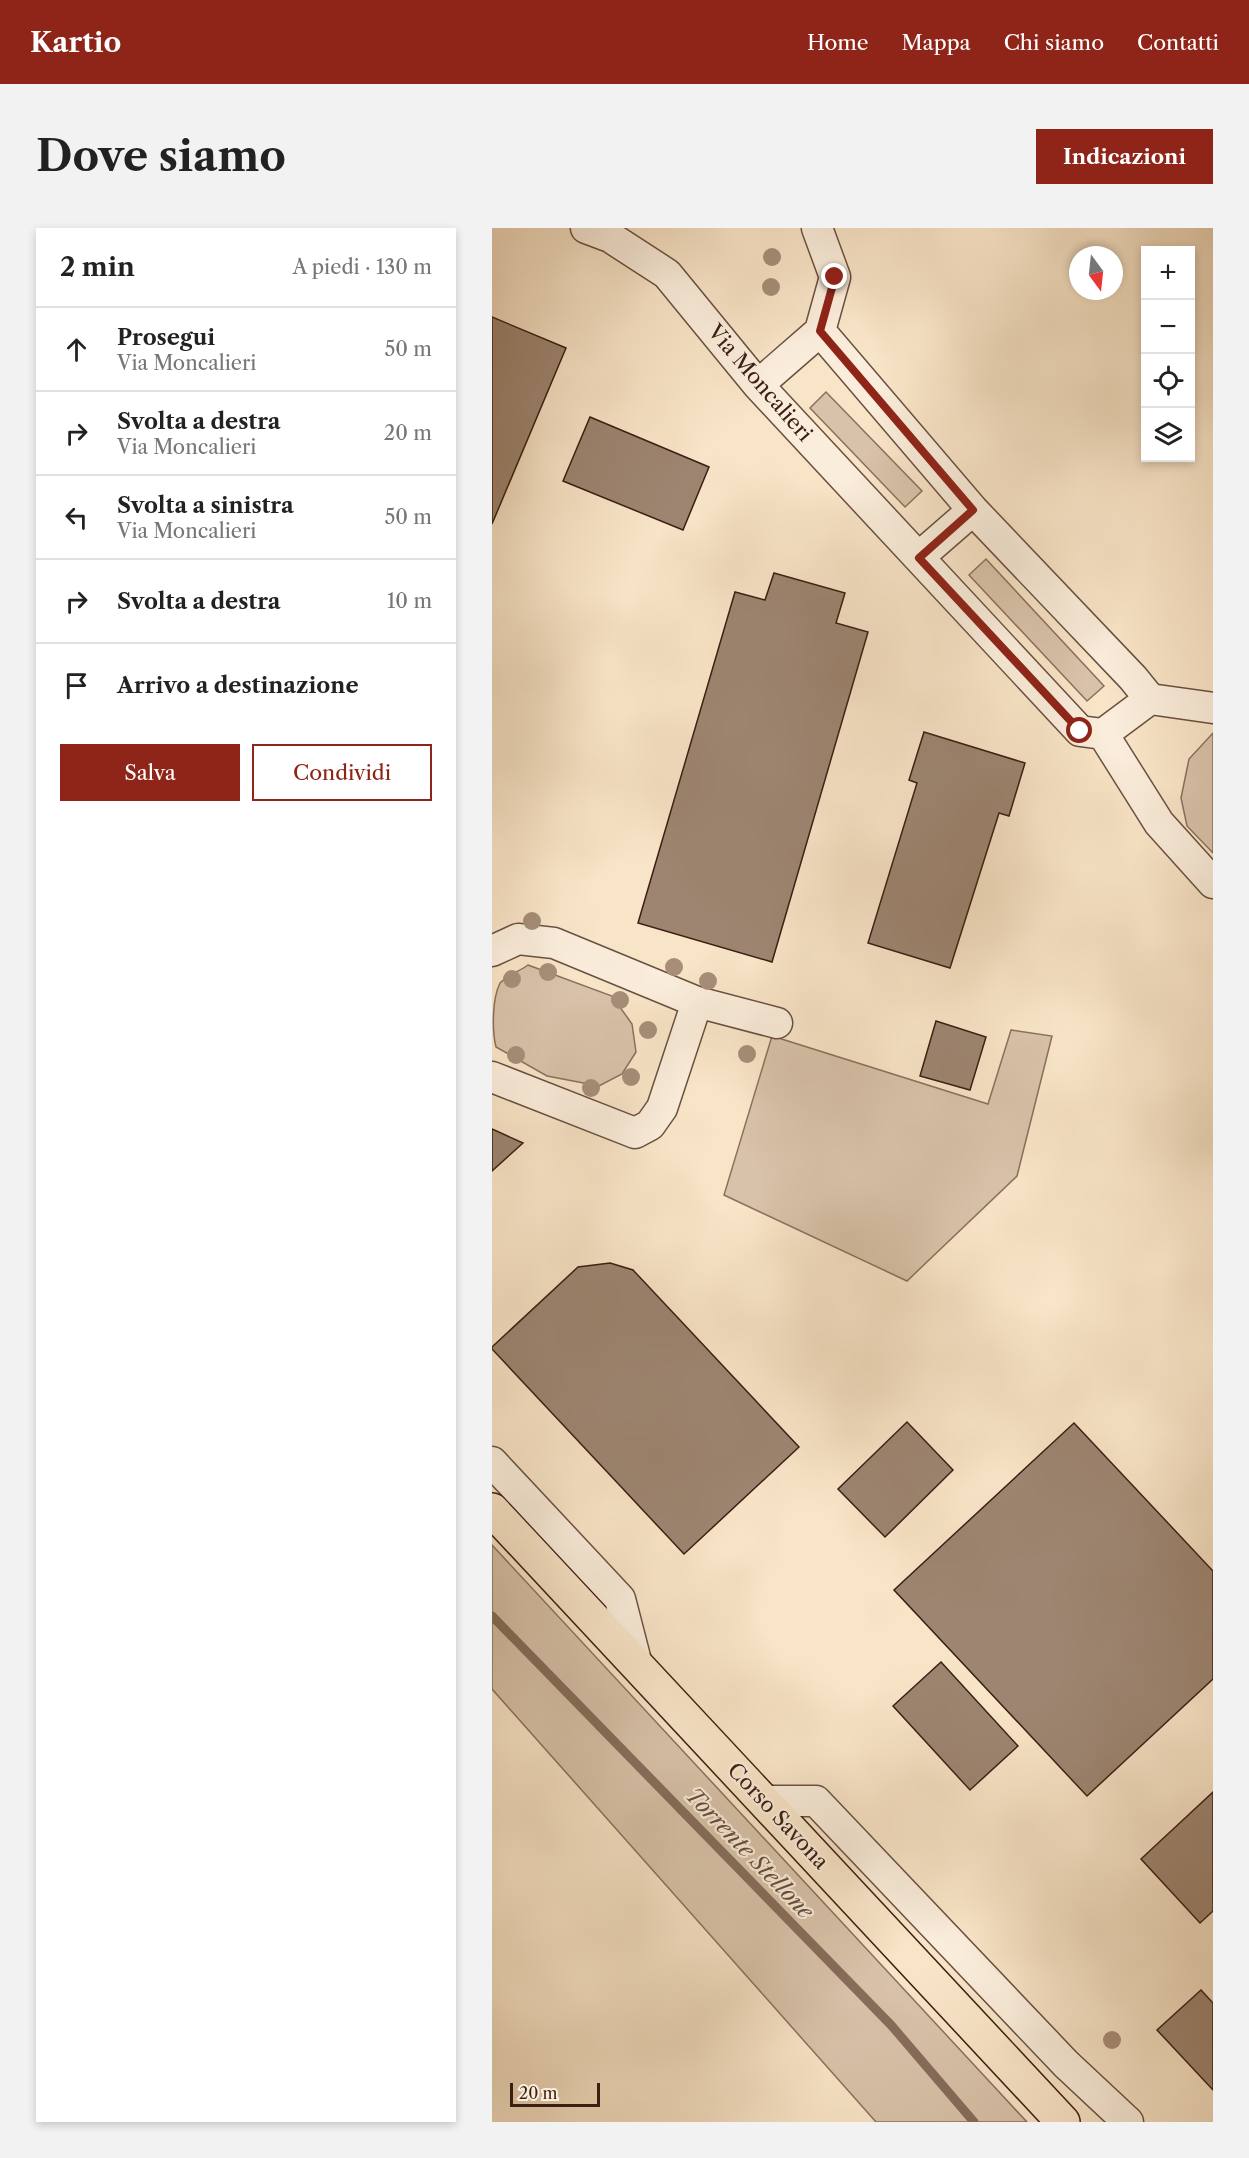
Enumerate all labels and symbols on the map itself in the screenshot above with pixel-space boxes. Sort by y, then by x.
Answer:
north arrow [1069,246,1123,300]
route end [821,263,847,289]
street label: Via Moncalieri [702,318,818,446]
route start [1066,717,1092,743]
street label: Corso Savona [723,1757,835,1875]
water label: Torrente Stellone [680,1782,820,1926]
scale bar [510,2080,600,2108]

